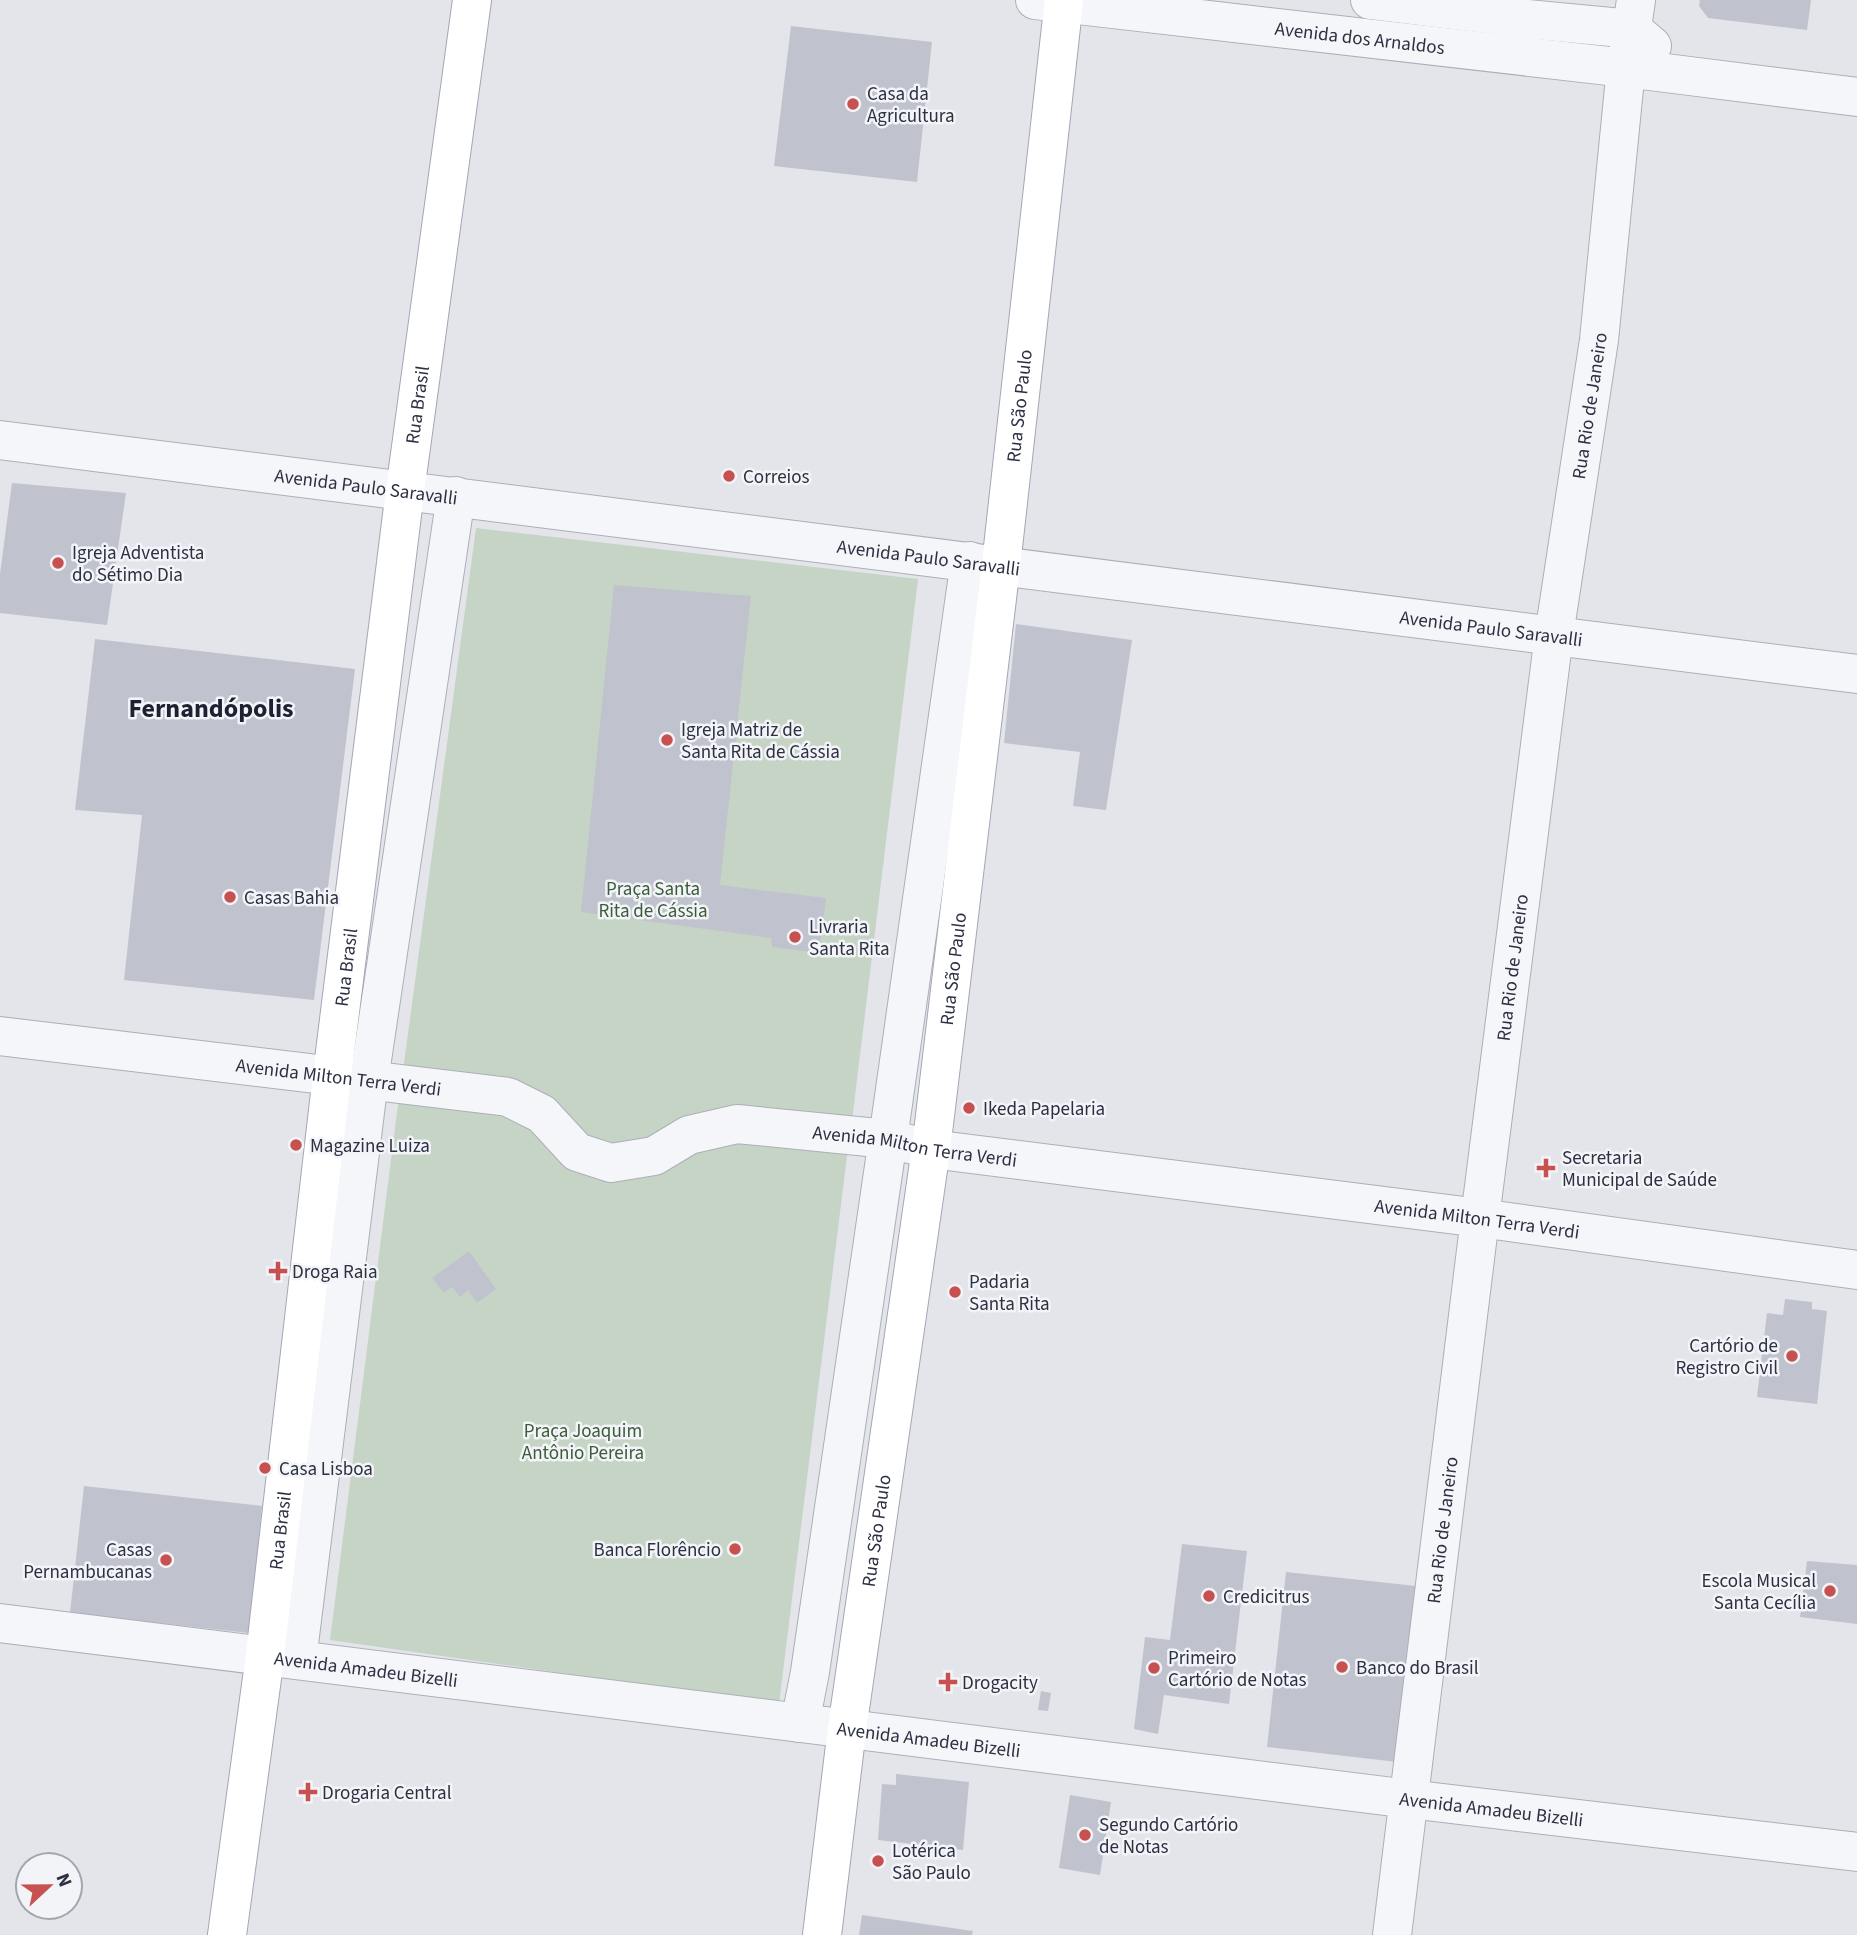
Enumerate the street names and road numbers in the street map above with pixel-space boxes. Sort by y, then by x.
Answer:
street label: Avenida dos Arnaldos [1273,16,1446,62]
street label: Rua Rio de Janeiro [1566,331,1615,481]
street label: Rua São Paulo [1001,348,1040,464]
street label: Rua Brasil [400,364,437,446]
street label: Avenida Paulo Saravalli [273,463,459,513]
street label: Avenida Paulo Saravalli [835,534,1022,583]
street label: Avenida Paulo Saravalli [1398,604,1584,654]
street label: Rua Rio de Janeiro [1491,893,1536,1043]
street label: Rua São Paulo [934,911,974,1027]
street label: Rua Brasil [329,926,365,1008]
street label: Avenida Milton Terra Verdi [234,1052,443,1104]
street label: Avenida Milton Terra Verdi [811,1120,1019,1175]
street label: Avenida Milton Terra Verdi [1373,1193,1581,1247]
street label: Rua Rio de Janeiro [1421,1455,1466,1605]
street label: Rua São Paulo [856,1473,899,1589]
street label: Rua Brasil [263,1490,299,1571]
street label: Avenida Amadeu Bizelli [273,1645,459,1695]
street label: Avenida Amadeu Bizelli [835,1716,1022,1765]
street label: Avenida Amadeu Bizelli [1398,1786,1585,1835]

